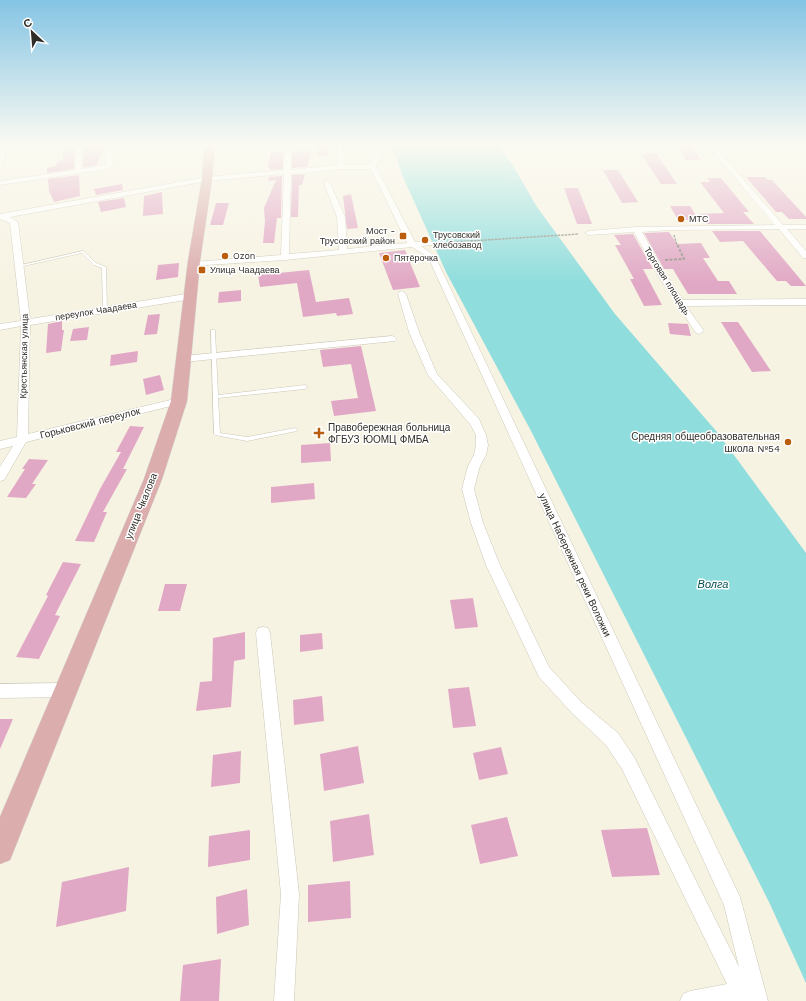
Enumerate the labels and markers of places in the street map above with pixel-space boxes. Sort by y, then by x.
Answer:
marker: МТС [676,214,686,224]
place label: МТС [689,214,709,224]
place label: Мост - Трусовский район [320,226,395,246]
place label: Трусовский хлебозавод [433,230,482,250]
marker: Мост - Трусовский район [398,231,408,241]
marker: Трусовский хлебозавод [420,235,430,245]
marker: Ozon [220,251,230,261]
place label: Ozon [233,251,255,261]
marker: Пятёрочка [381,253,391,263]
place label: Пятёрочка [394,253,438,263]
marker: Улица Чаадаева [197,265,207,275]
place label: Улица Чаадаева [210,265,280,275]
place label: Правобережная больница ФГБУЗ ЮОМЦ ФМБА [328,422,451,445]
marker: Правобережная больница ФГБУЗ ЮОМЦ ФМБА [313,427,325,439]
place label: Средняя общеобразовательная школа №54 [631,431,780,454]
marker: Средняя общеобразовательная школа №54 [783,437,793,447]

